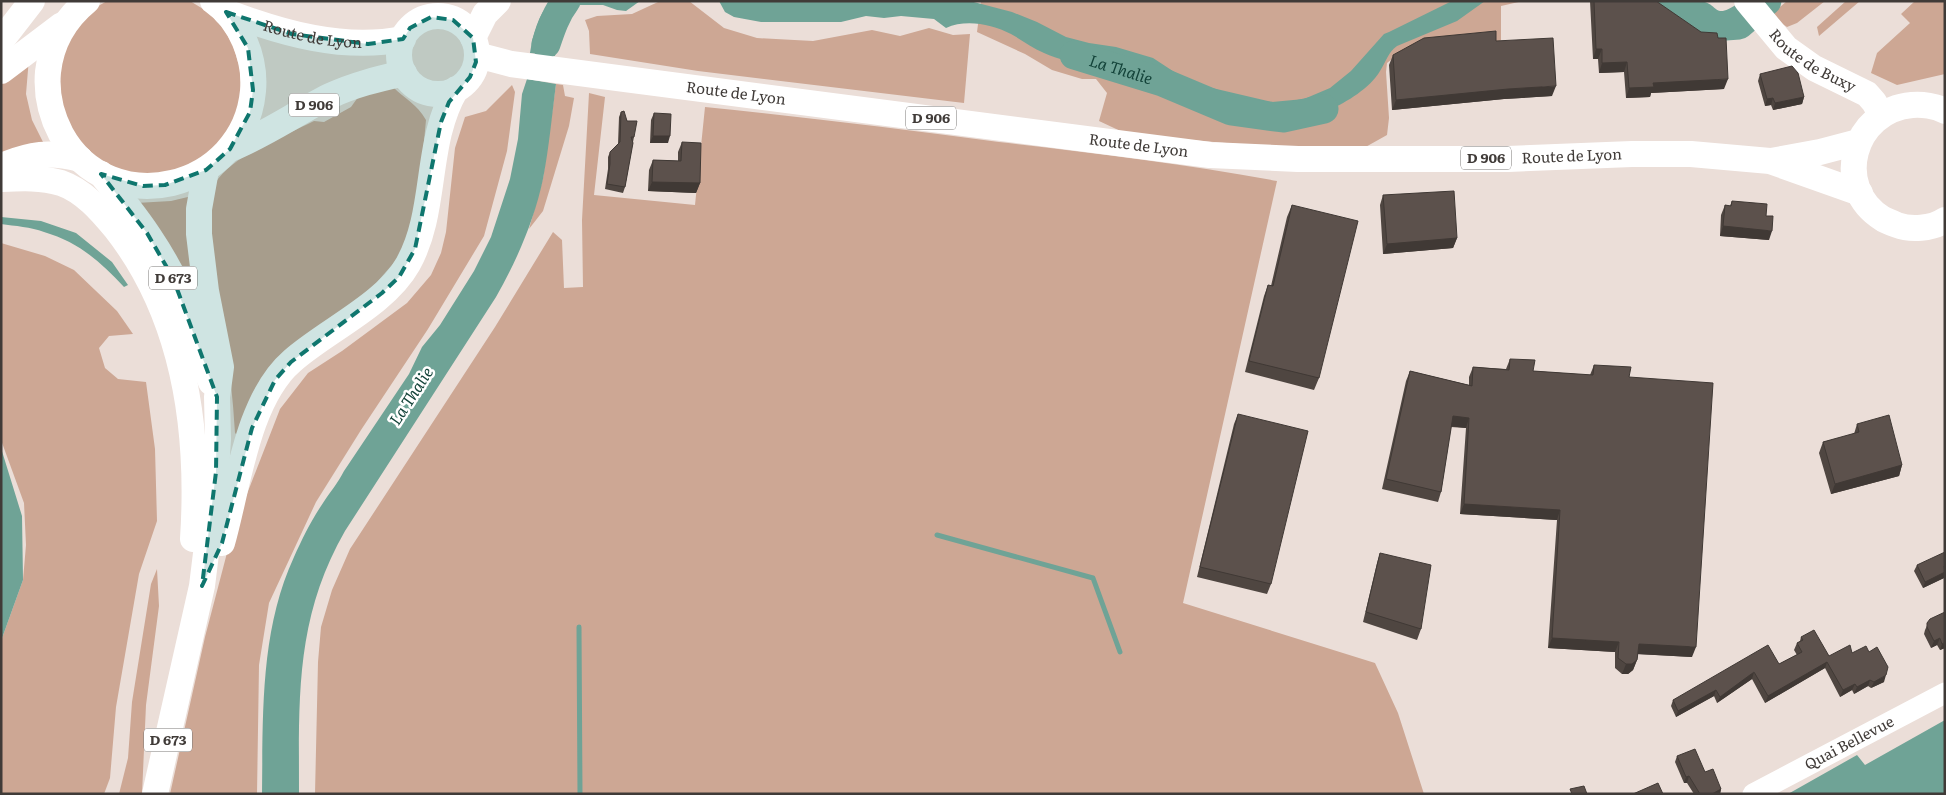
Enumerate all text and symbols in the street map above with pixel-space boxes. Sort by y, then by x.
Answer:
street label: Route de Lyon [261,13,362,53]
street label: Route de Buxy [1764,23,1861,97]
water label: La Thalie [1086,47,1156,89]
street label: Route de Lyon [685,74,787,110]
road number: D 906 [289,94,339,116]
road number: D 906 [906,106,956,130]
street label: Route de Lyon [1087,126,1190,162]
street label: Route de Lyon [1521,141,1622,168]
road number: D 906 [1461,146,1511,170]
road number: D 673 [149,266,197,290]
water label: La Thalie [382,362,438,429]
street label: Quai Bellevue [1800,709,1898,775]
road number: D 673 [144,728,192,752]

